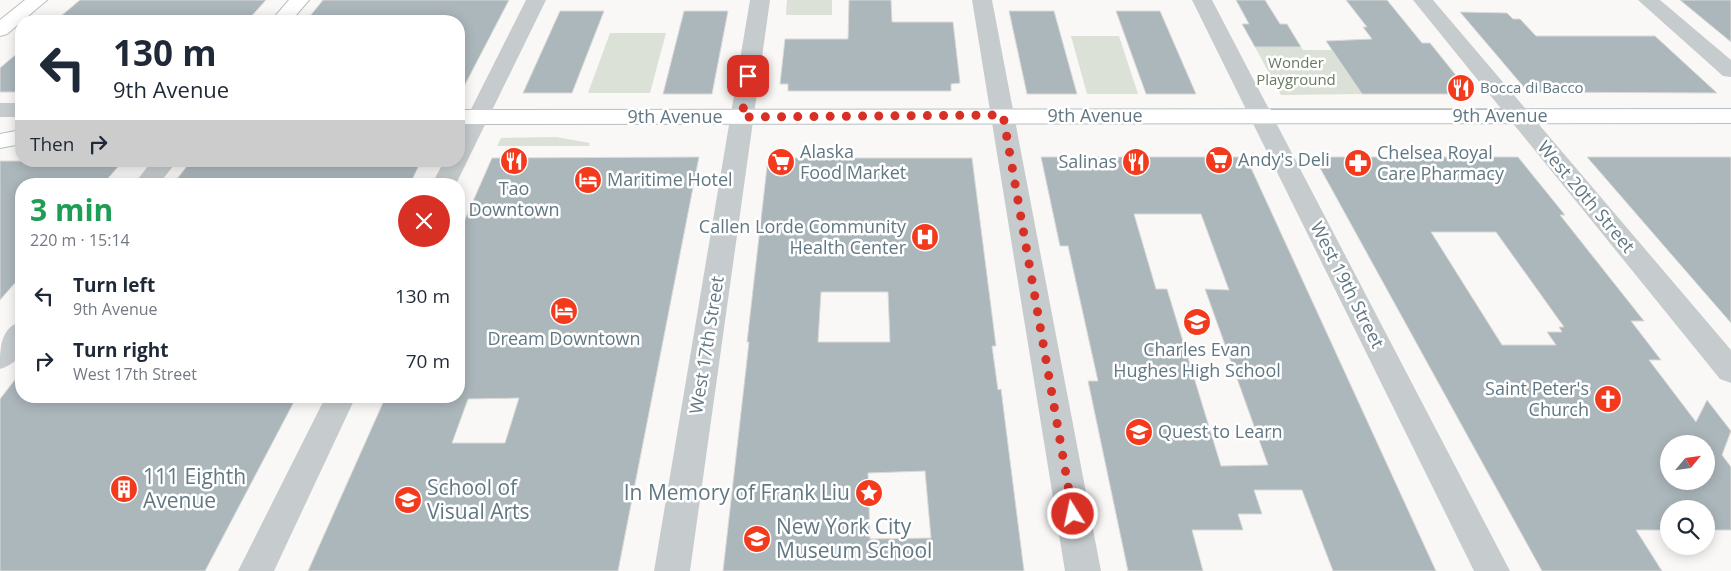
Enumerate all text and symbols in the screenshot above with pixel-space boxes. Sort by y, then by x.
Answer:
text: 130 m [113,29,217,76]
icon: left [30,35,95,100]
park label: Wonder Playground [1256,52,1336,89]
pin [727,55,769,97]
icon: arrive [734,62,762,90]
restaurant icon: Bocca di Bacco [1446,73,1476,103]
text: 9th Avenue [113,74,229,104]
place label: Bocca di Bacco [1480,77,1584,97]
street label: 9th Avenue [1047,103,1143,127]
street label: 9th Avenue [1452,103,1548,127]
street label: 9th Avenue [627,104,723,128]
icon: right [84,130,112,158]
text: Then [30,131,74,157]
street label: West 20th Street [1533,135,1641,257]
place label: Alaska Food Market [800,139,906,184]
place label: Chelsea Royal Care Pharmacy [1377,140,1505,185]
supermarket icon: Andy's Deli [1204,145,1234,175]
restaurant icon: Tao Downtown [499,146,529,176]
supermarket icon: Alaska Food Market [766,147,796,177]
restaurant icon: Salinas [1121,147,1151,177]
place label: Andy's Deli [1238,147,1330,171]
pharmacy icon: Chelsea Royal Care Pharmacy [1343,148,1373,178]
place label: Salinas [1058,149,1117,173]
hotel icon: Maritime Hotel [573,165,603,195]
place label: Maritime Hotel [607,167,733,191]
place label: Tao Downtown [468,176,560,221]
text: 3 min [30,189,113,230]
button: close [398,195,450,247]
place label: Callen Lorde Community Health Center [699,214,907,259]
street label: West 19th Street [1306,217,1390,352]
hospital icon: Callen Lorde Community Health Center [910,222,940,252]
text: 220 m · 15:14 [30,229,130,251]
text: Turn left [73,272,155,298]
street label: West 17th Street [683,274,729,416]
icon: left [30,282,58,310]
text: 130 m [395,283,450,309]
hotel icon: Dream Downtown [549,296,579,326]
text: 9th Avenue [73,298,158,320]
school or university icon: Charles Evan Hughes High School [1182,307,1212,337]
place label: Dream Downtown [488,326,640,350]
text: Turn right [73,337,168,363]
place label: Charles Evan Hughes High School [1113,337,1281,382]
icon: right [30,347,58,375]
text: 70 m [406,348,450,374]
text: West 17th Street [73,363,197,385]
place label: Saint Peter's Church [1485,376,1589,421]
church icon: Saint Peter's Church [1593,384,1623,414]
school or university icon: Quest to Learn [1124,417,1154,447]
place label: Quest to Learn [1158,419,1283,443]
north arrow [1660,435,1715,490]
map controls [1660,435,1715,555]
place label: 111 Eighth Avenue [143,462,246,514]
place label: School of Visual Arts [427,473,530,525]
building icon: 111 Eighth Avenue [109,474,139,504]
place label: In Memory of Frank Liu [624,478,850,506]
place icon: In Memory of Frank Liu [854,478,884,508]
school or university icon: School of Visual Arts [393,485,423,515]
position arrow [1046,487,1098,539]
button: search [1660,500,1715,555]
place label: New York City Museum School [776,512,932,564]
school or university icon: New York City Museum School [742,524,772,554]

